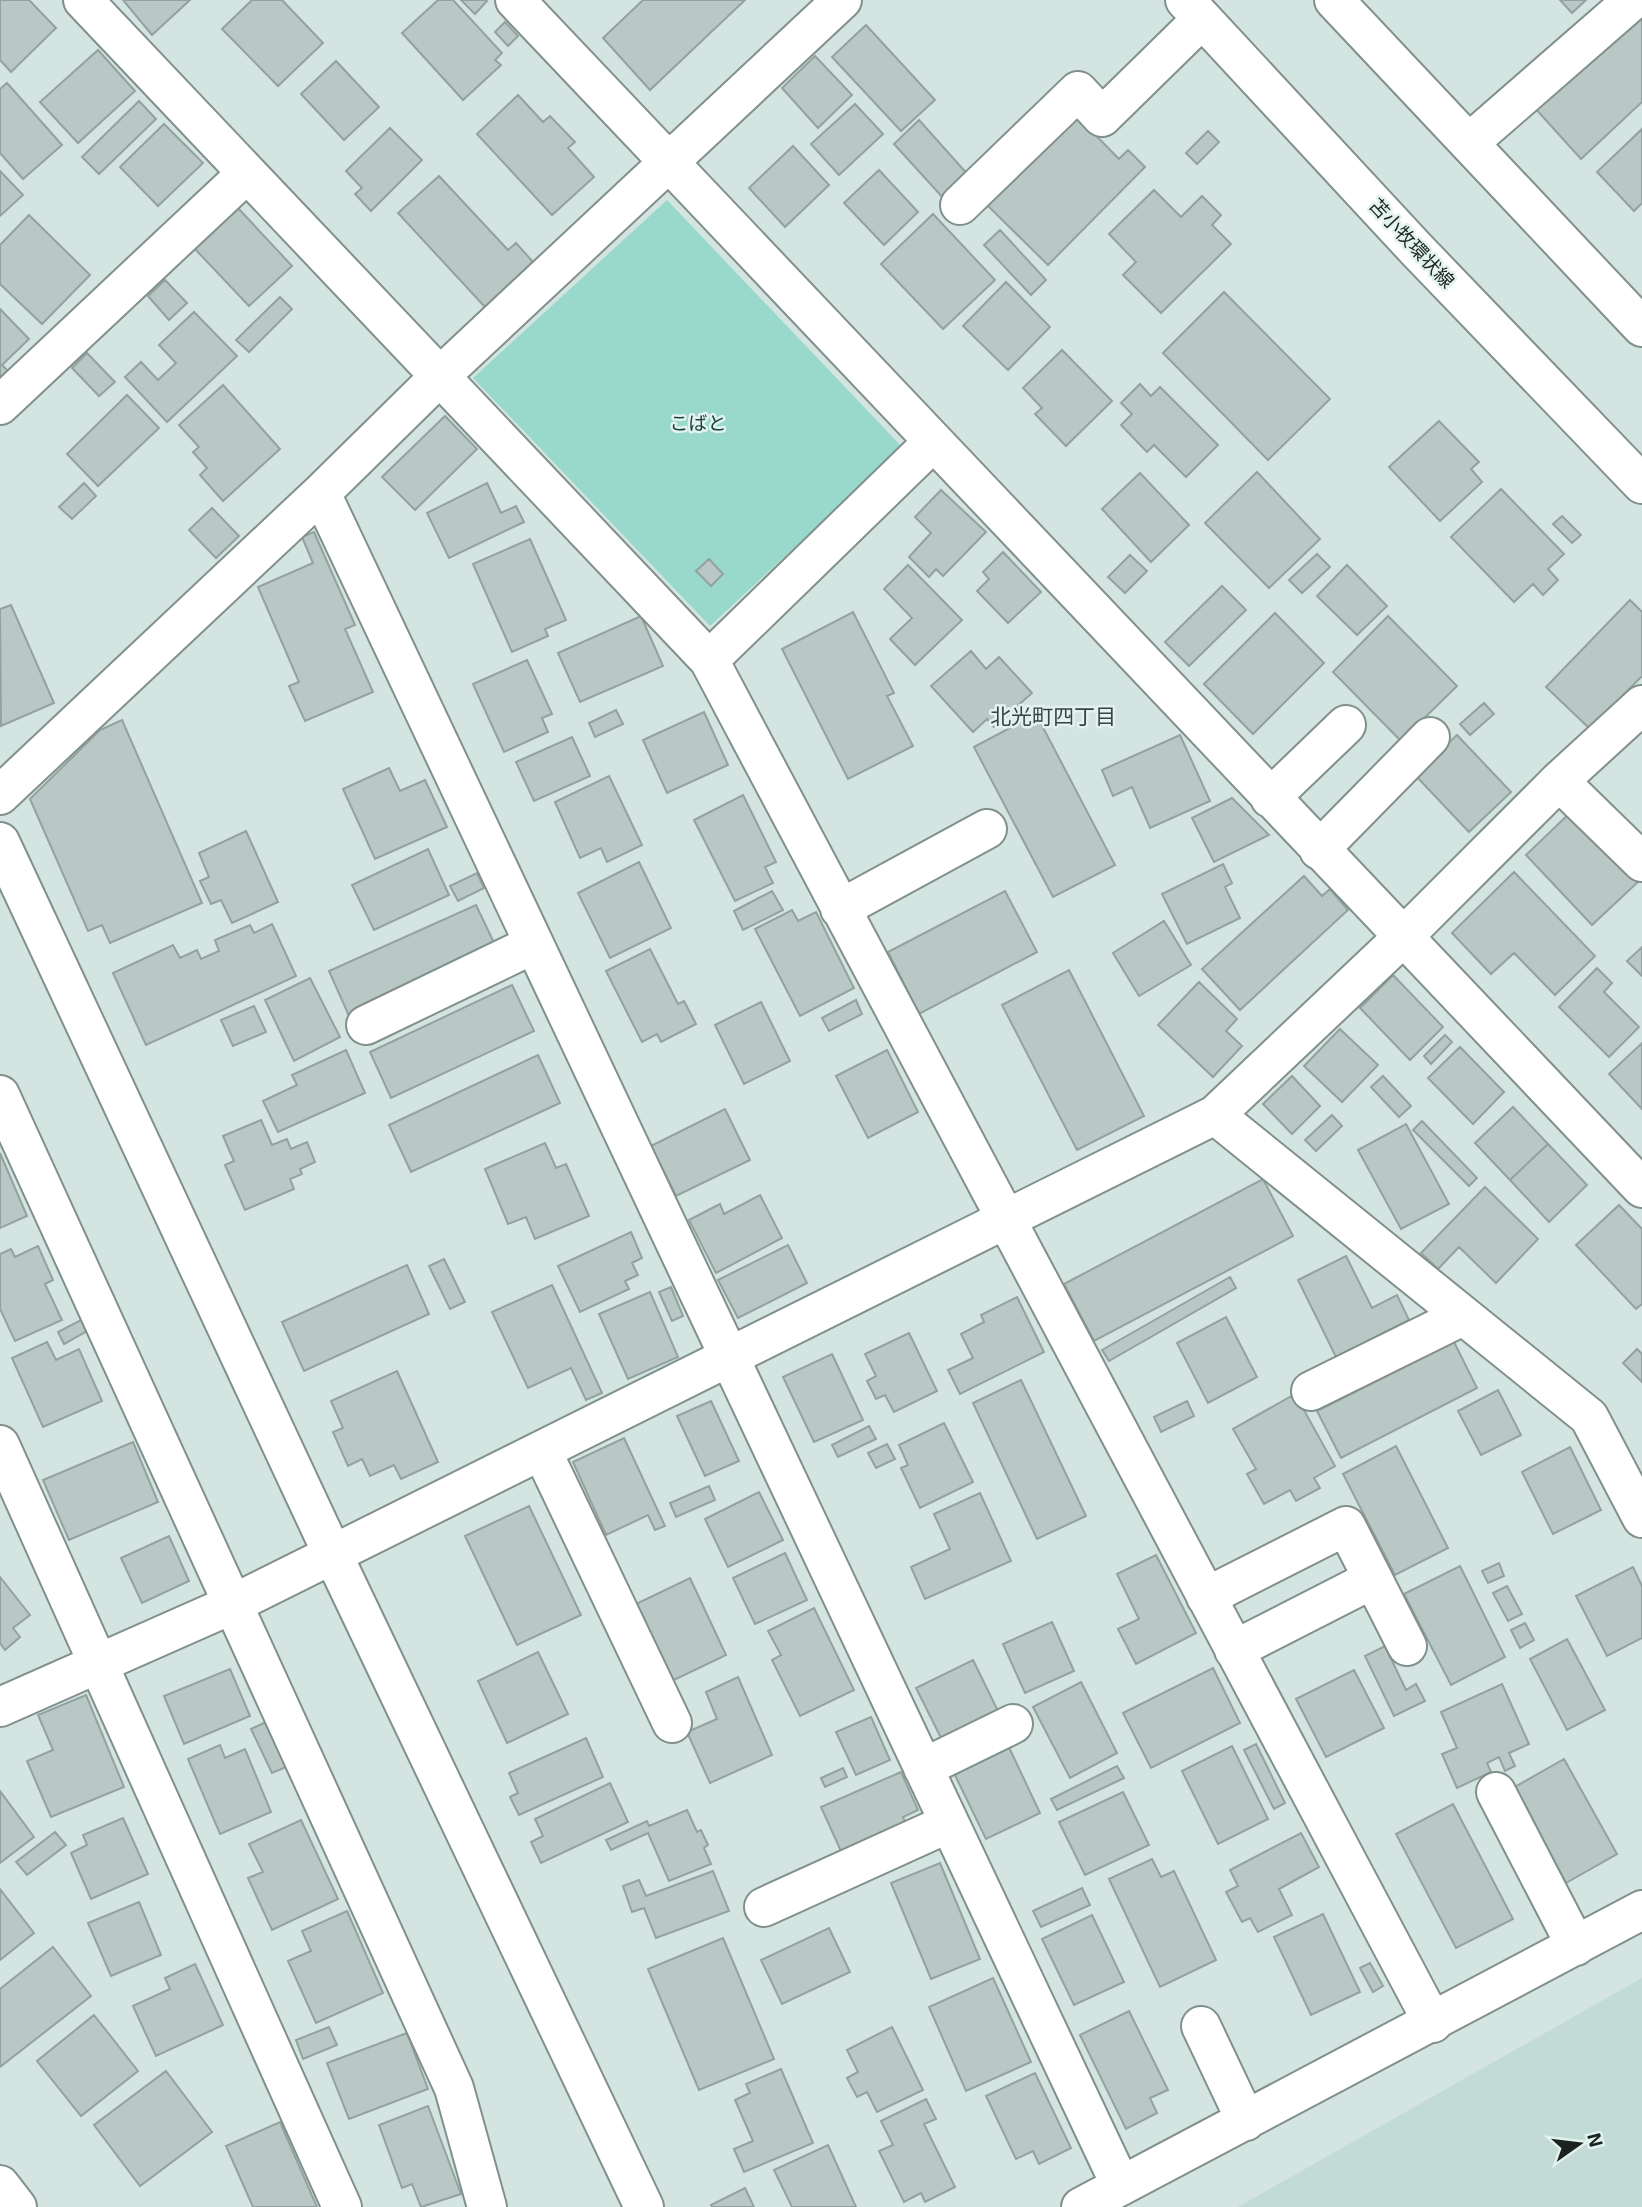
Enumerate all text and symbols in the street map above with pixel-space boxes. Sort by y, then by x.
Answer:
street label: 苫小牧環状線 [1365,193,1460,292]
park label: こばと [669,411,727,434]
district label: 北光町四丁目 [990,703,1116,728]
north arrow [1544,2109,1614,2179]
text: N [1583,2130,1609,2149]

